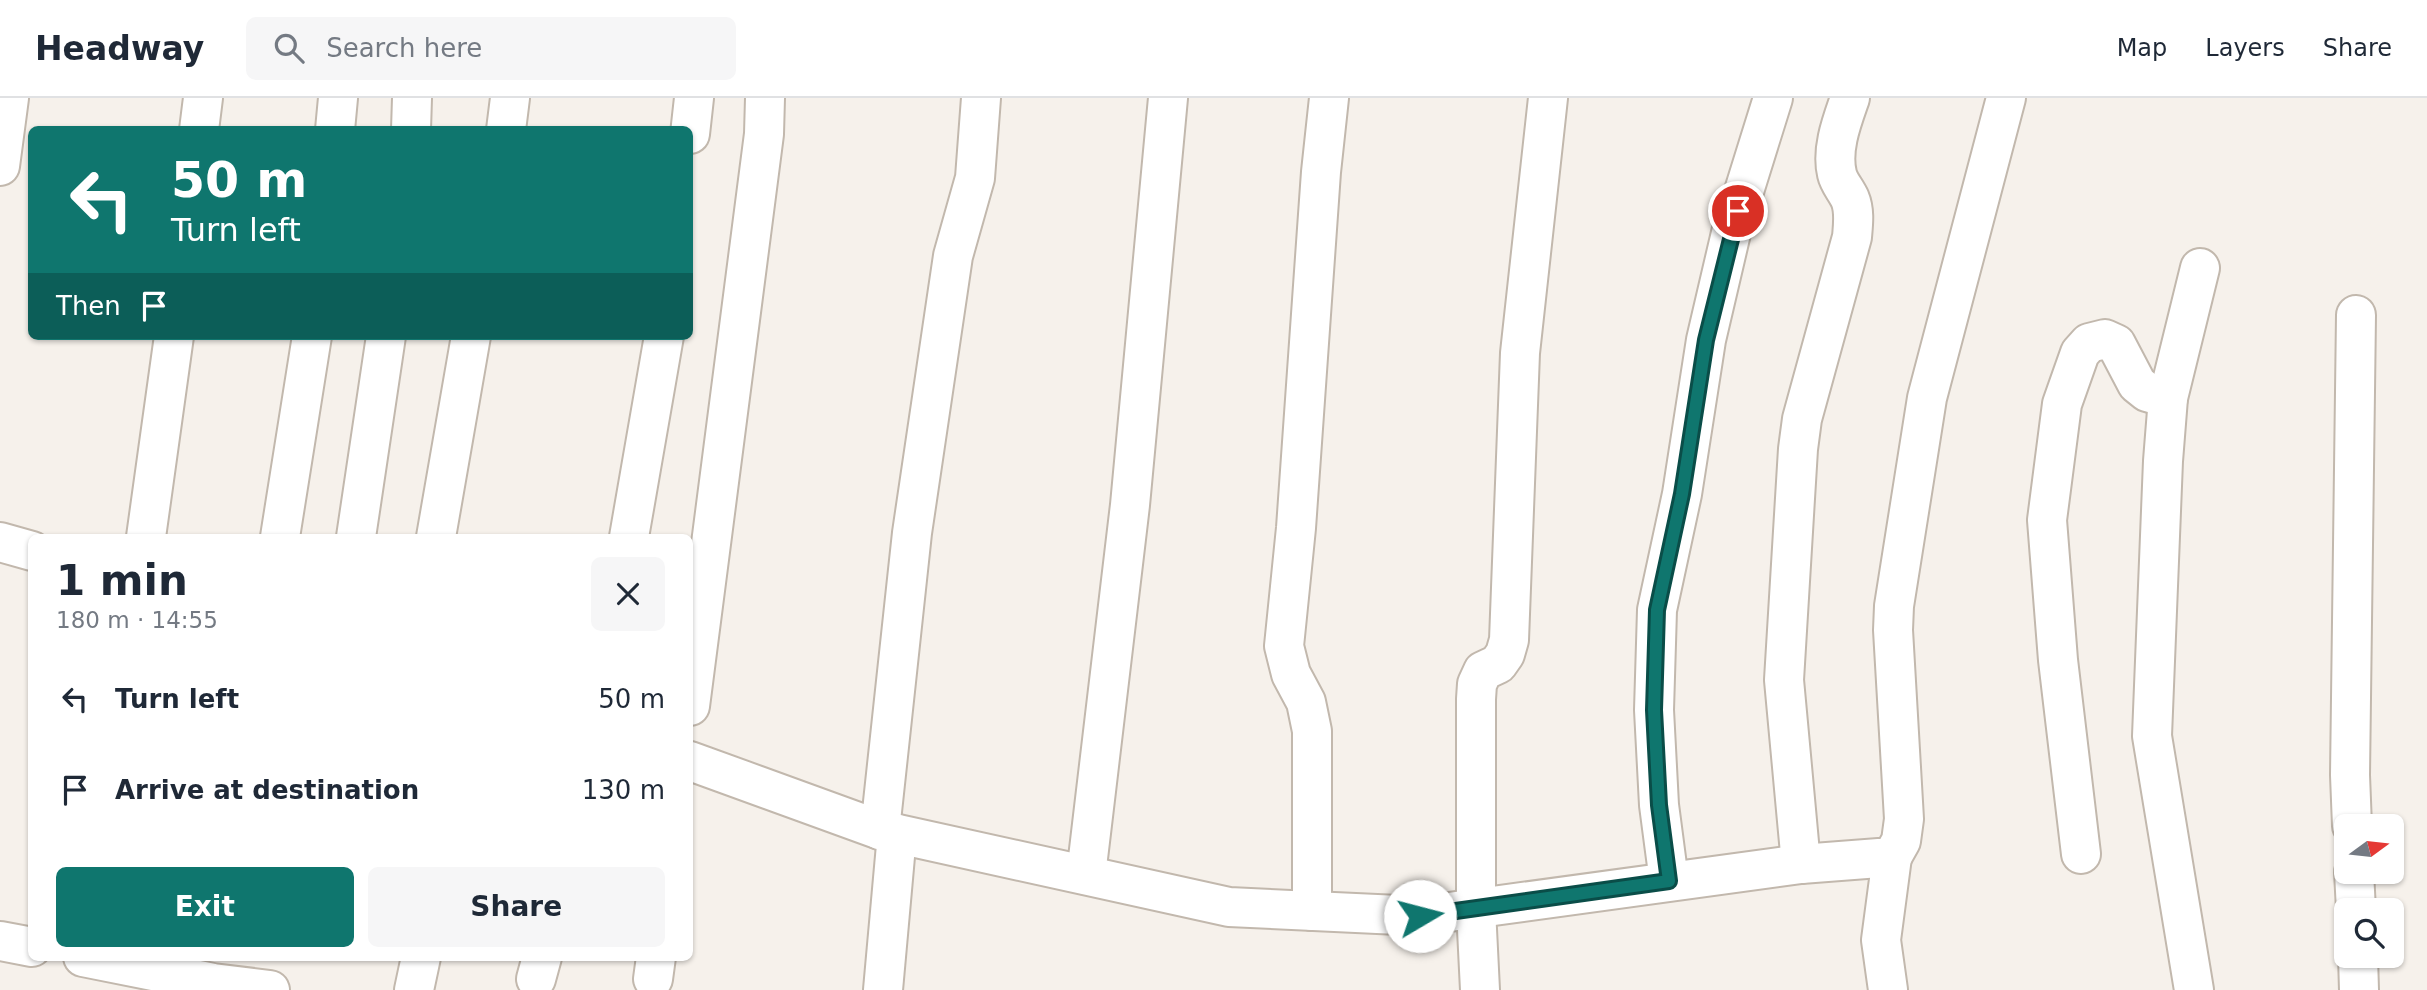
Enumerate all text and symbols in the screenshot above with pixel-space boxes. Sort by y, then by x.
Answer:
search box [246,17,736,80]
text: Headway [35,29,204,68]
icon: search [270,29,308,67]
text: Search here [326,33,482,63]
text: Map [2117,34,2167,62]
text: Layers [2205,34,2285,62]
text: Share [2323,34,2392,62]
text: 50 m [171,152,307,209]
icon: left [56,154,147,245]
pin [1708,181,1768,241]
icon: arrive [1719,192,1757,230]
text: Turn left [171,211,301,249]
icon: arrive [135,287,173,325]
text: Then [56,291,121,321]
text: 1 min [56,556,188,605]
button: close [591,557,665,631]
text: 180 m · 14:55 [56,607,218,633]
icon: left [56,680,94,718]
text: Turn left [115,684,239,714]
text: 50 m [598,684,665,714]
icon: arrive [56,771,94,809]
text: Arrive at destination [115,775,419,805]
text: 130 m [582,775,665,805]
north arrow [2334,814,2404,884]
map controls [2334,814,2404,968]
button: Exit [56,867,354,947]
button: Share [368,867,665,947]
position arrow [1383,879,1457,953]
button: search [2334,898,2404,968]

